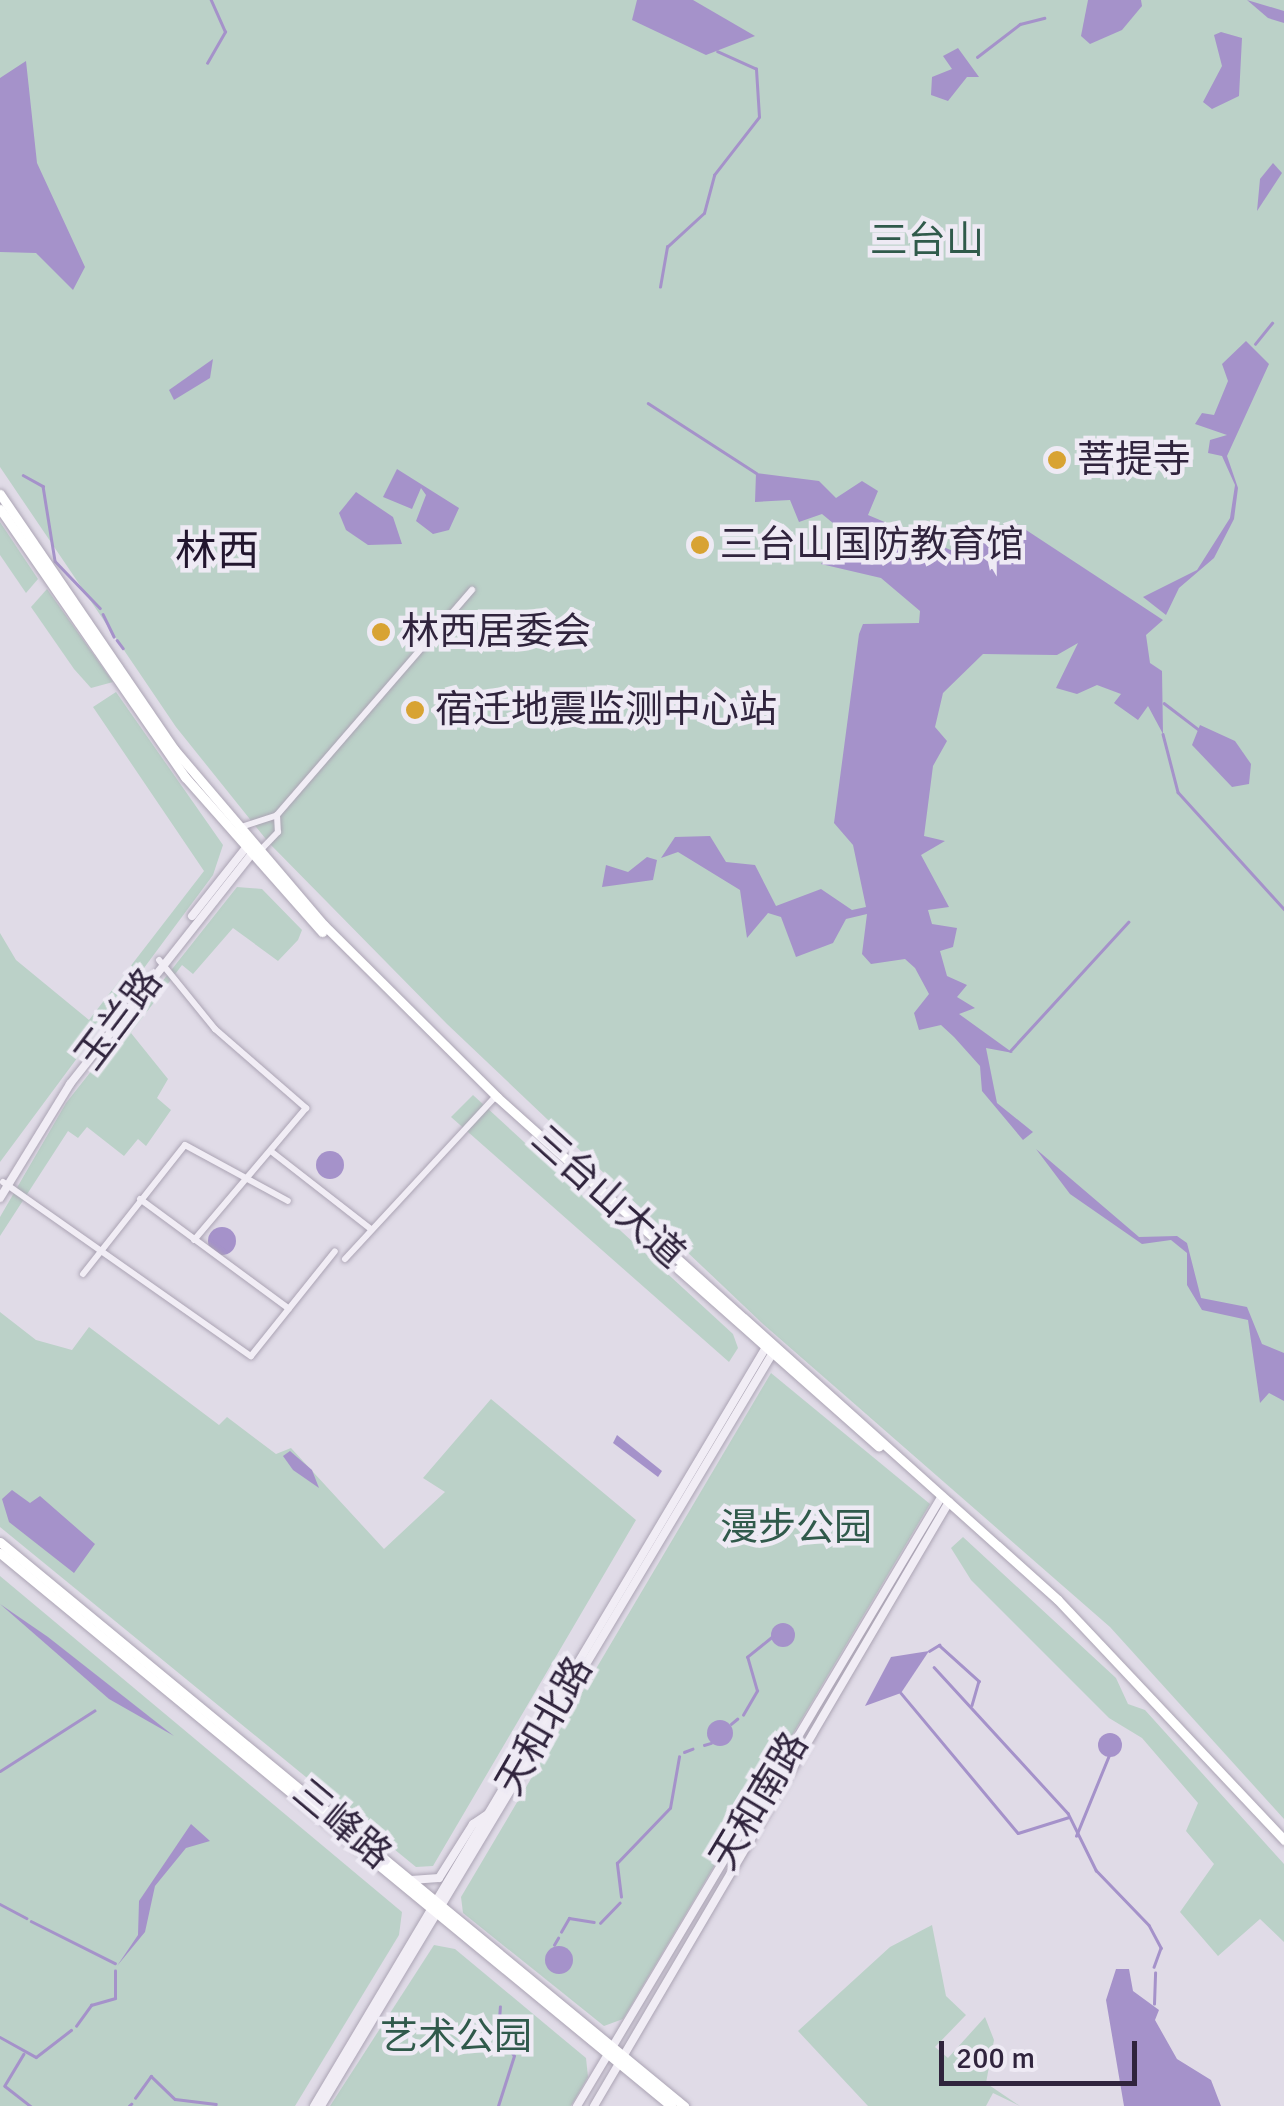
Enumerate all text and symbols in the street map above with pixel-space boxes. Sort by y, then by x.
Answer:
park label: 三台山 [870,218,984,264]
place label: 菩提寺 [1077,437,1191,483]
marker: 菩提寺 [1046,449,1068,471]
place label: 三台山国防教育馆 [720,522,1024,568]
district label: 林西 [175,527,259,577]
marker: 三台山国防教育馆 [689,534,711,556]
place label: 林西居委会 [401,609,591,655]
marker: 林西居委会 [370,621,392,643]
place label: 宿迁地震监测中心站 [435,687,777,733]
marker: 宿迁地震监测中心站 [404,699,426,721]
street label: 玉兰路 [66,960,172,1078]
street label: 三台山大道 [522,1116,694,1278]
park label: 漫步公园 [720,1505,872,1551]
street label: 天和北路 [486,1649,602,1803]
street label: 天和南路 [700,1724,818,1878]
street label: 三峰路 [284,1770,400,1878]
park label: 艺术公园 [380,2014,532,2060]
scale bar [944,2021,1142,2083]
text: 200 m [956,2040,1035,2077]

